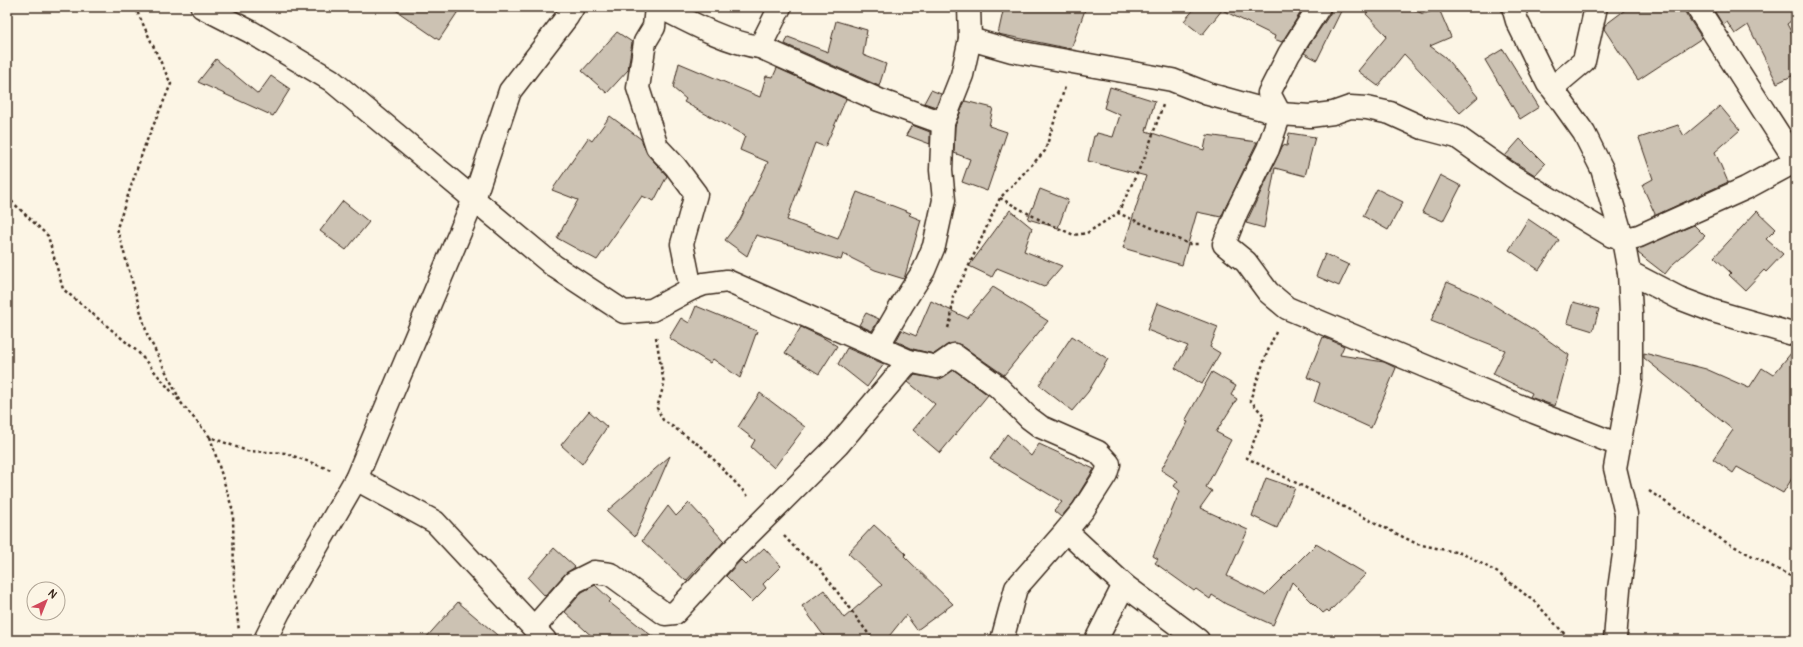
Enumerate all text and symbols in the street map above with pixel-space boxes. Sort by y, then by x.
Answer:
north arrow [26,581,66,621]
text: N [45,587,60,602]

